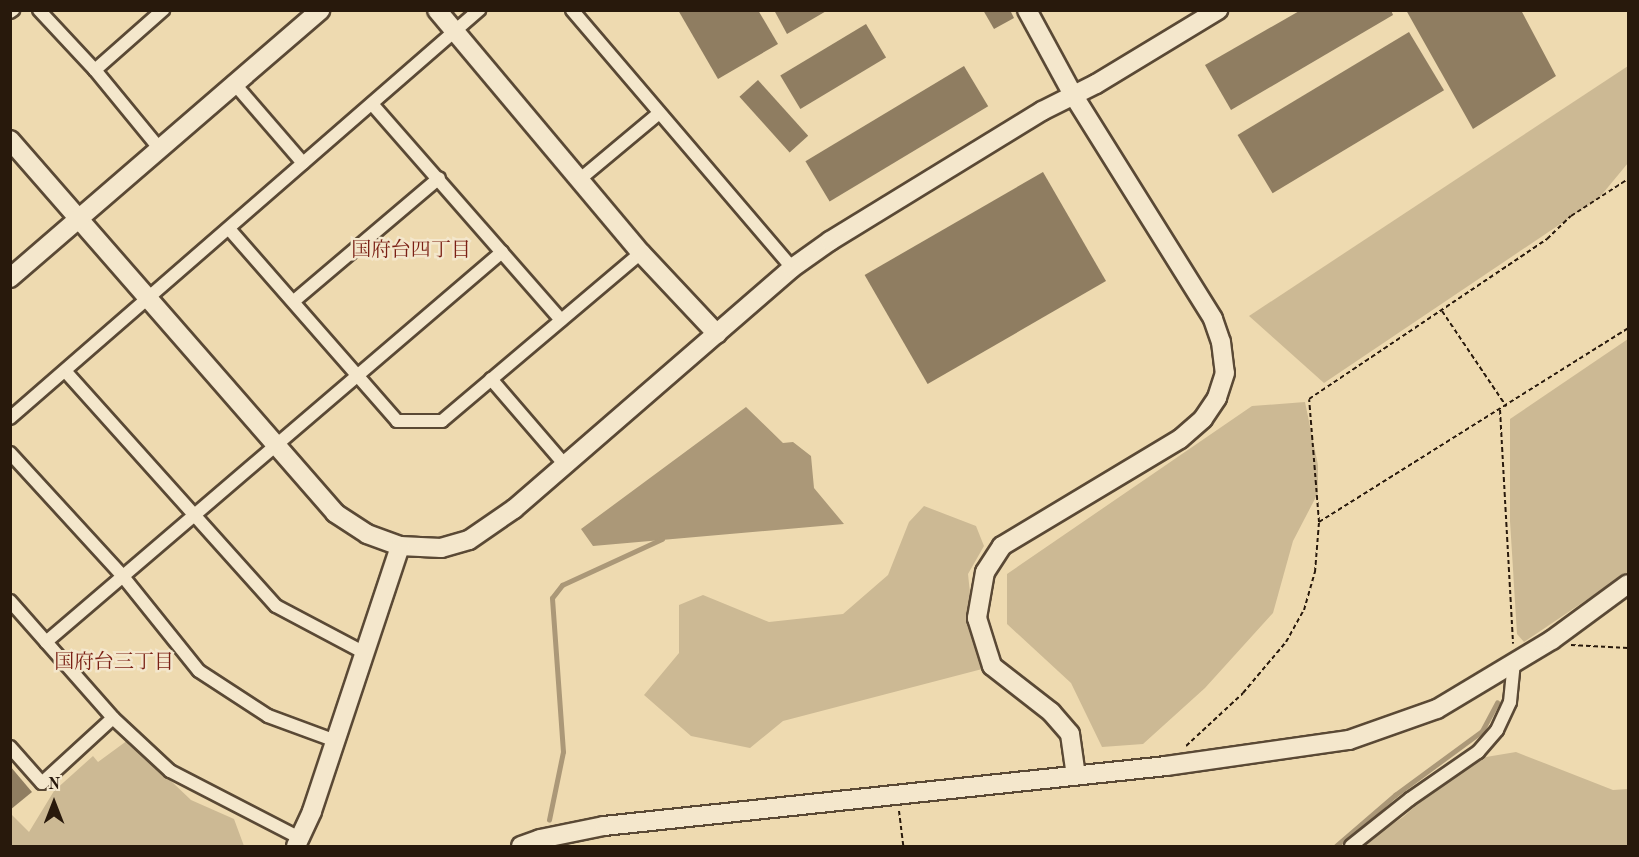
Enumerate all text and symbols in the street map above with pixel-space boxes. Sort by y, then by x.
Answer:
district label: 国府台四丁目 [351,239,471,263]
district label: 国府台三丁目 [54,651,174,675]
north arrow [24,773,84,833]
text: N [48,777,60,793]

